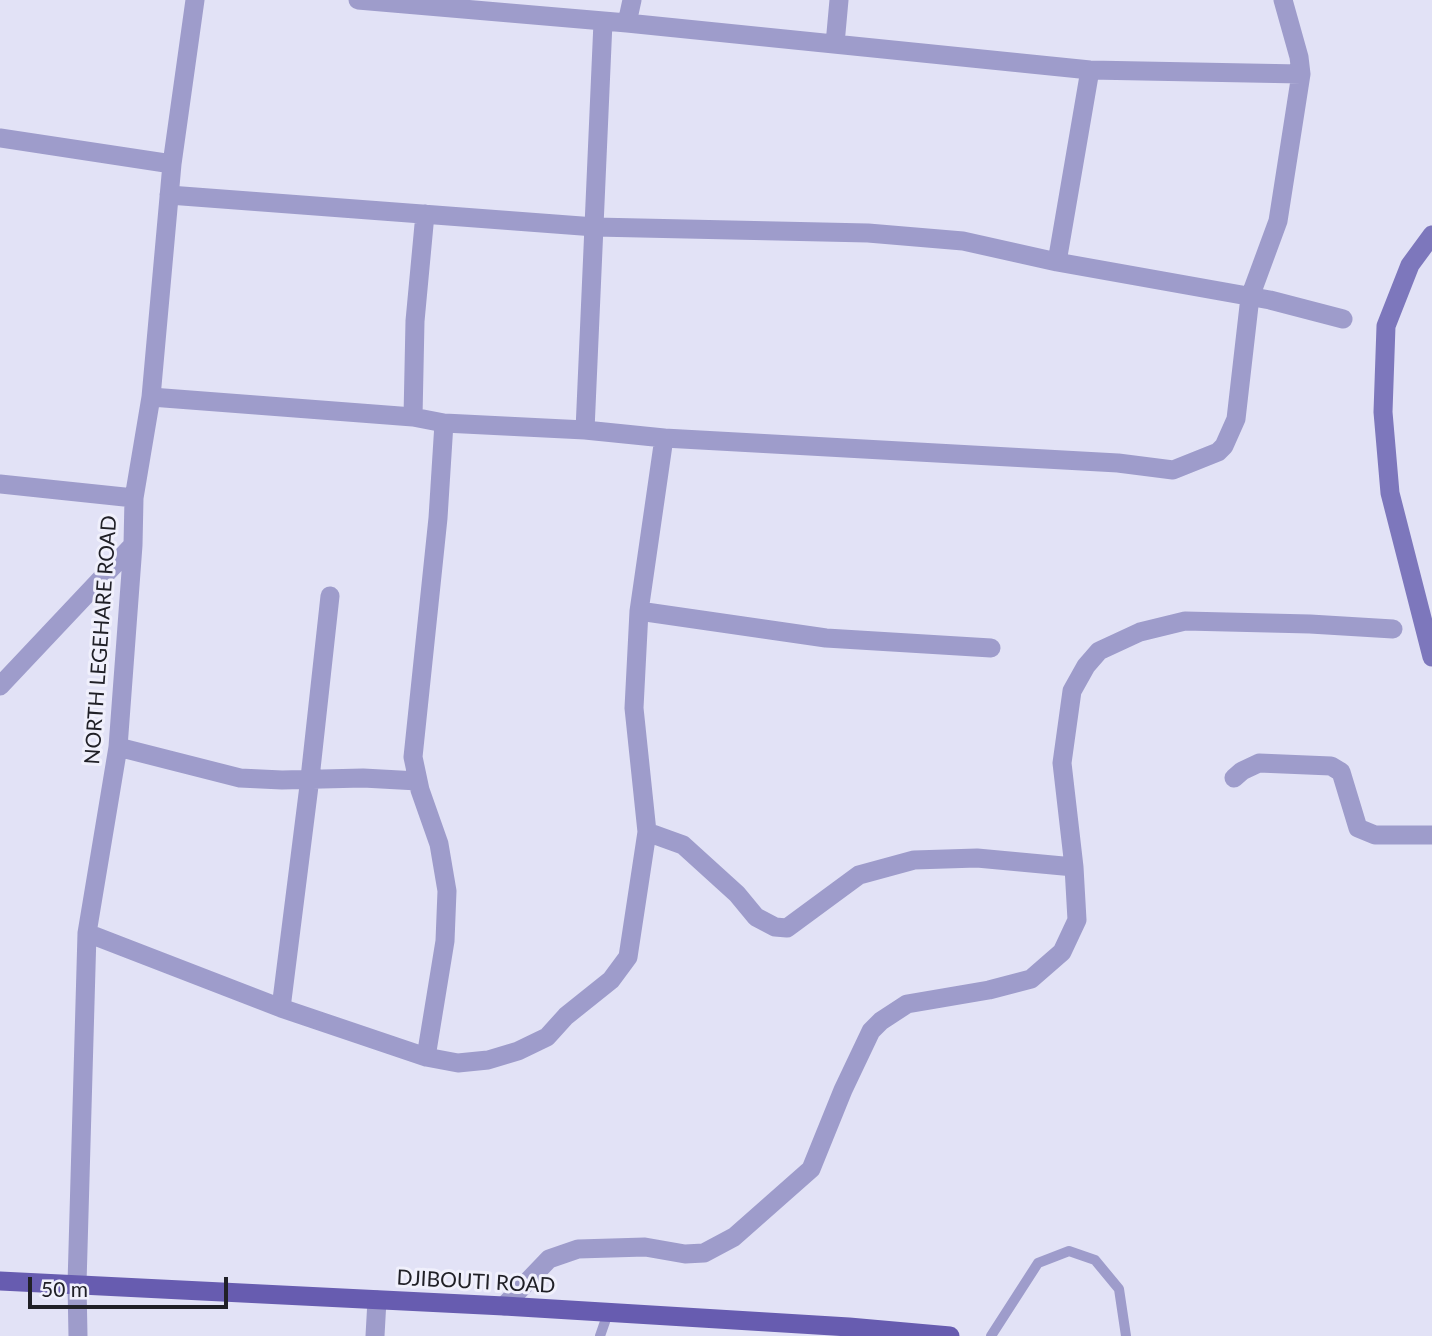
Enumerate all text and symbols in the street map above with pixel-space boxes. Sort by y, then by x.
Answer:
street label: NORTH LEGEHARE ROAD [80,514,122,766]
scale bar [32,1262,231,1306]
street label: DJIBOUTI ROAD [396,1265,556,1299]
text: 50 m [41,1276,88,1301]

